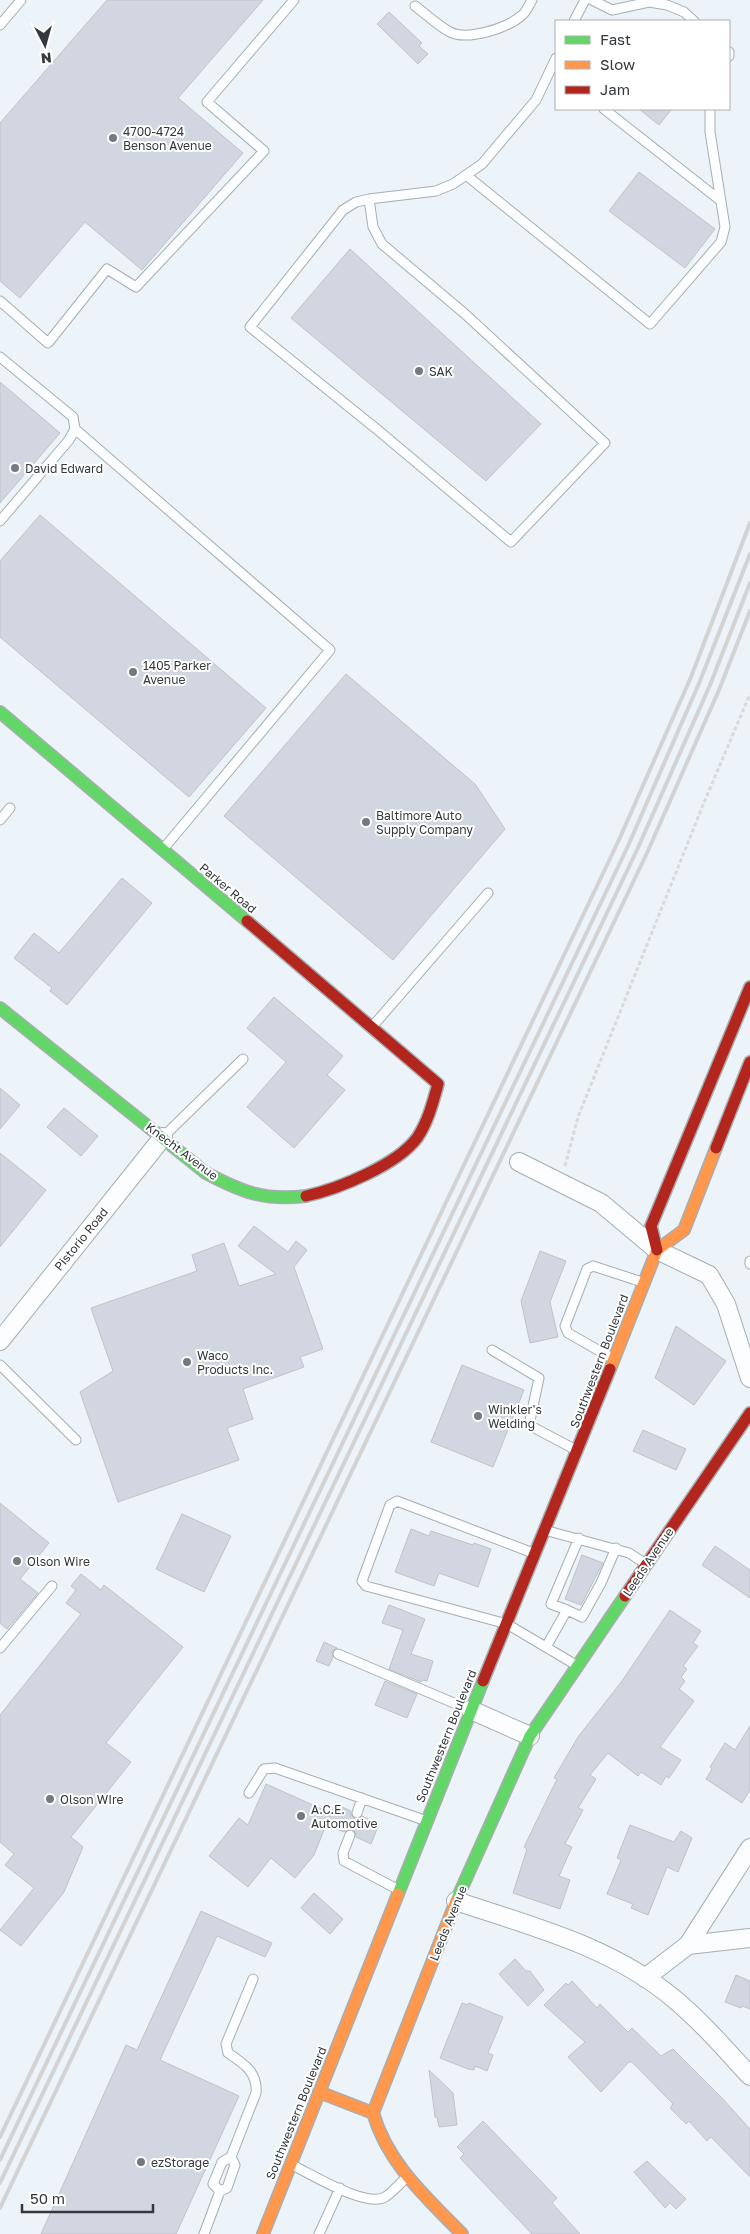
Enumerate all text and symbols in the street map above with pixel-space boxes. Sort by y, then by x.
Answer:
north arrow [20,20,70,70]
legend [555,20,730,110]
text: Fast [600,30,631,48]
text: N [40,49,53,67]
text: Slow [600,55,635,73]
text: Jam [600,80,630,98]
place label: 4700-4724 Benson Avenue [123,124,212,153]
marker: 4700-4724 Benson Avenue [107,132,119,144]
place label: SAK [429,364,453,379]
marker: SAK [413,365,425,377]
place label: David Edward [25,461,103,476]
marker: David Edward [9,462,21,474]
place label: 1405 Parker Avenue [143,658,211,687]
marker: 1405 Parker Avenue [127,666,139,678]
place label: Baltimore Auto Supply Company [376,808,473,837]
marker: Baltimore Auto Supply Company [360,816,372,828]
street label: Parker Road [196,860,260,916]
street label: Knecht Avenue [143,1119,221,1183]
street label: Pistorio Road [51,1204,111,1274]
street label: Southwestern Boulevard [567,1292,631,1430]
place label: Waco Products Inc. [197,1348,273,1377]
marker: Waco Products Inc. [181,1356,193,1368]
place label: Winkler's Welding [488,1402,542,1431]
marker: Winkler's Welding [472,1410,484,1422]
street label: Leeds Avenue [619,1525,677,1599]
place label: Olson Wire [27,1554,90,1569]
marker: Olson Wire [11,1555,23,1567]
street label: Southwestern Boulevard [412,1667,480,1805]
place label: Olson WIre [60,1792,124,1807]
marker: Olson WIre [44,1793,56,1805]
place label: A.C.E. Automotive [311,1802,377,1831]
marker: A.C.E. Automotive [295,1810,307,1822]
street label: Leeds Avenue [426,1883,470,1963]
street label: Southwestern Boulevard [262,2044,330,2182]
place label: ezStorage [151,2155,209,2170]
marker: ezStorage [135,2156,147,2168]
scale bar [22,2182,154,2214]
text: 50 m [30,2189,65,2207]

